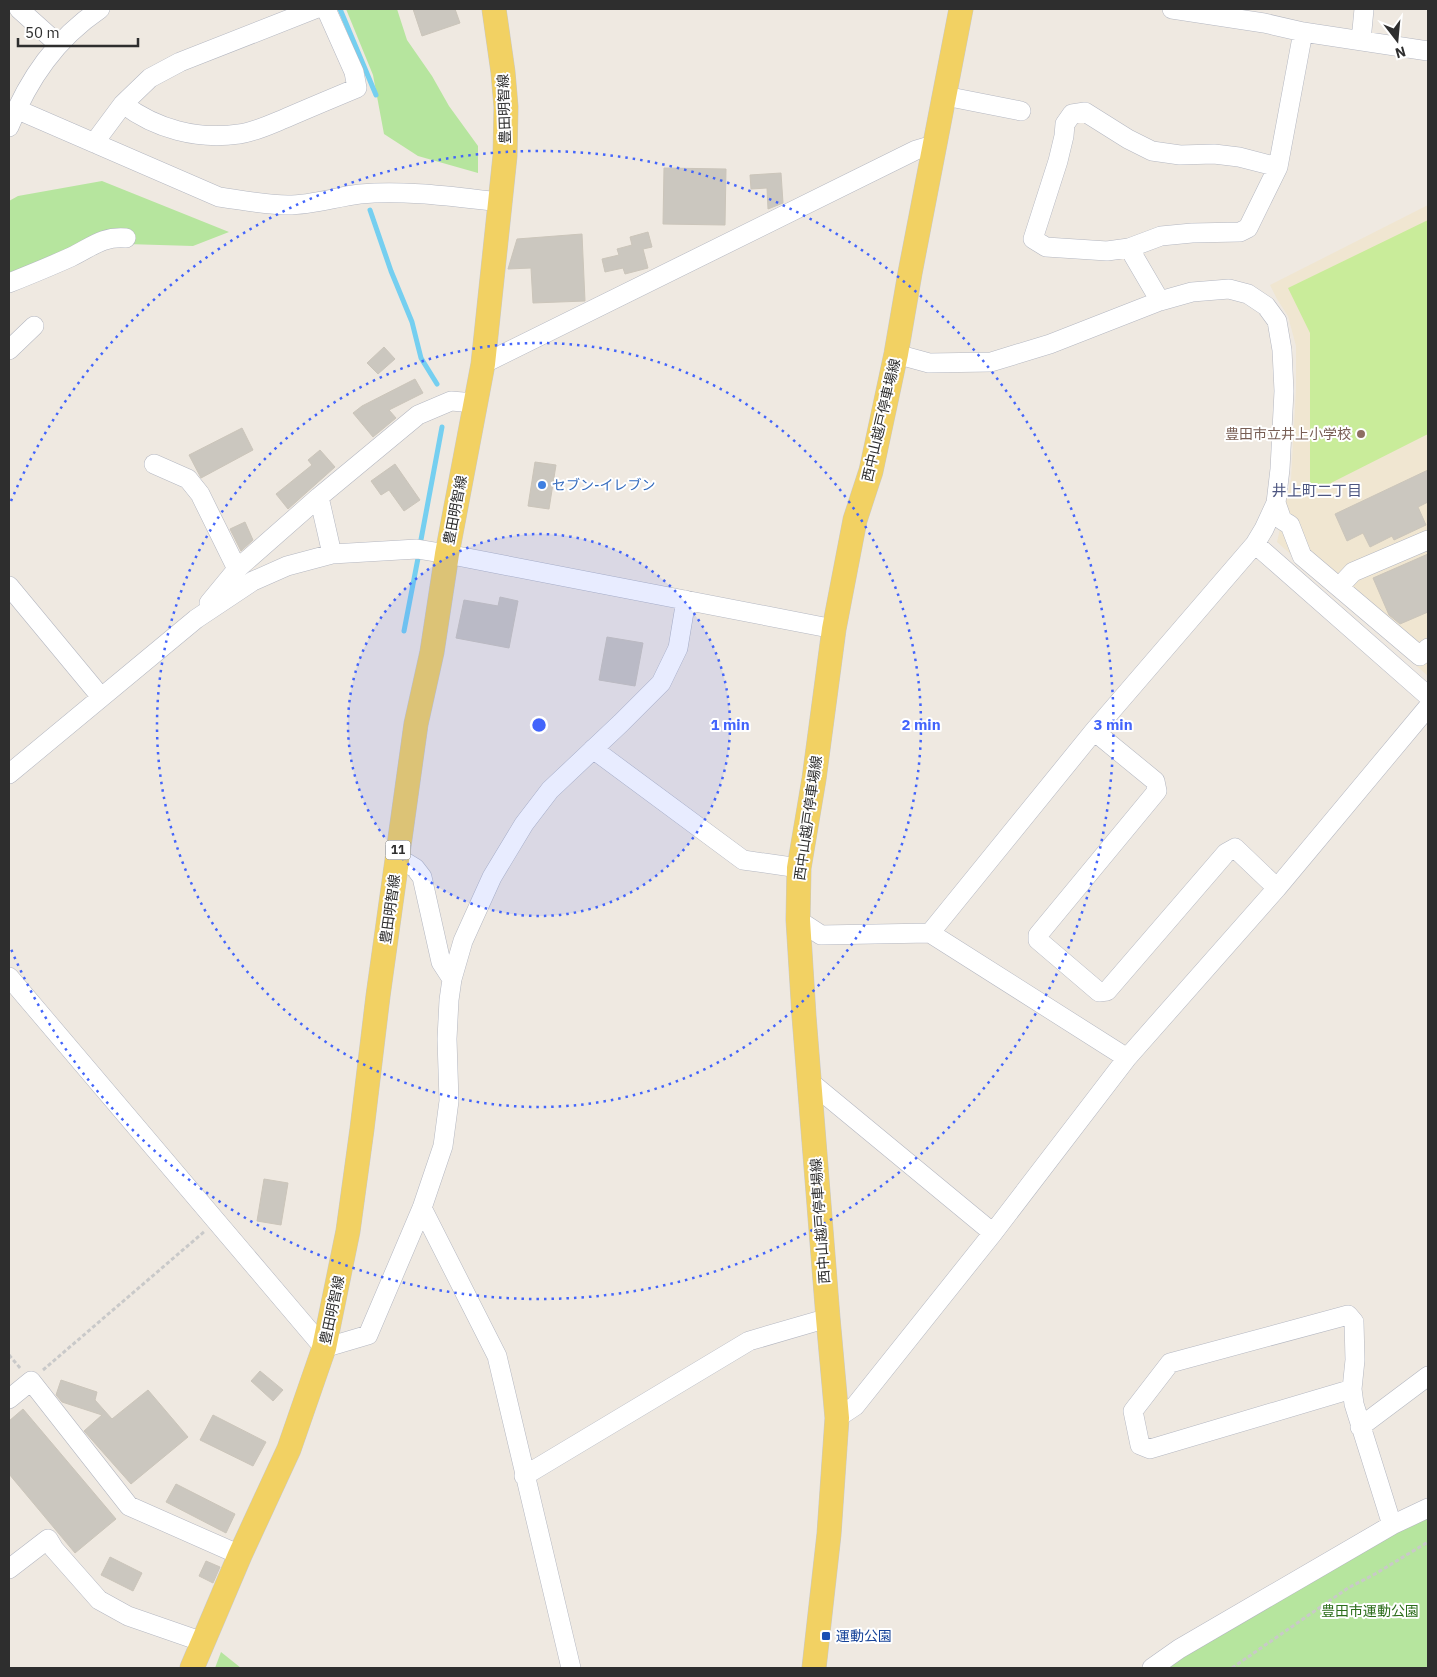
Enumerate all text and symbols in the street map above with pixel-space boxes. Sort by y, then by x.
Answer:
scale bar [18,15,138,47]
north arrow [1372,15,1422,65]
text: 50 m [25,23,60,42]
text: N [1393,42,1408,63]
street label: 豊田明智線 [494,74,514,144]
street label: 西中山越戸停車場線 [858,357,904,483]
place label: 豊田市立井上小学校 [1225,425,1351,443]
marker: 豊田市立井上小学校 [1355,428,1367,440]
street label: 豊田明智線 [439,474,471,546]
place label: セブン-イレブン [552,476,656,494]
marker: セブン-イレブン [536,479,548,491]
district label: 井上町二丁目 [1272,481,1362,500]
text: 1 min [710,715,750,734]
text: 2 min [901,715,941,734]
text: 3 min [1093,715,1133,734]
centre of rings [530,716,548,734]
street label: 西中山越戸停車場線 [790,754,826,882]
road number: 11 [386,840,410,860]
street label: 豊田明智線 [376,873,404,945]
street label: 西中山越戸停車場線 [807,1158,833,1284]
street label: 豊田明智線 [316,1274,348,1346]
park label: 豊田市運動公園 [1321,1602,1419,1620]
place label: 運動公園 [836,1627,892,1645]
marker: 運動公園 [820,1630,832,1642]

